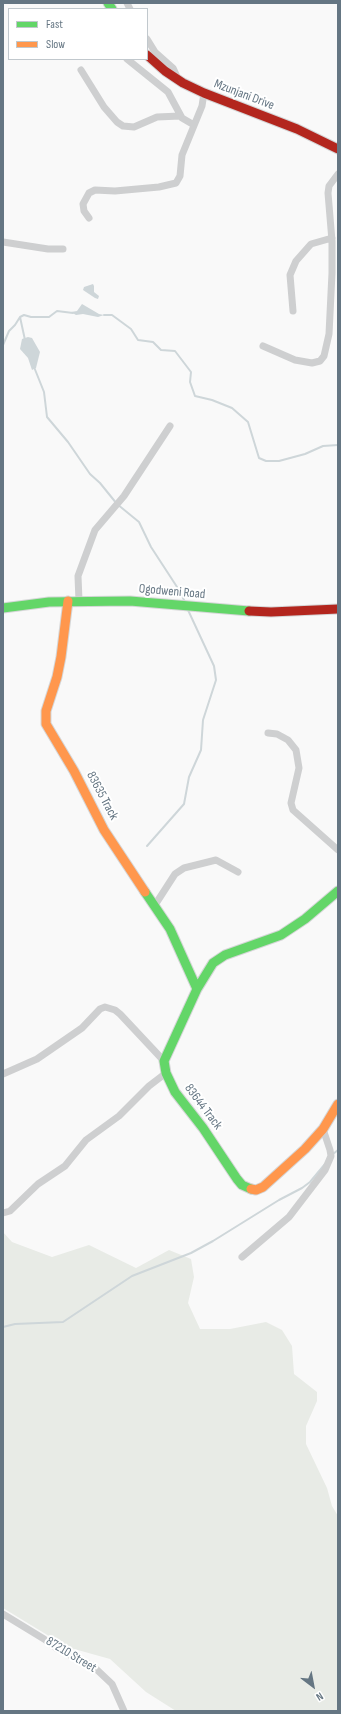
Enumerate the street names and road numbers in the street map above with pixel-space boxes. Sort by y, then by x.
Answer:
street label: Mzunjani Drive [212,76,276,114]
street label: Ogodweni Road [138,581,206,603]
street label: 83635 Track [83,769,121,823]
street label: 83644 Track [181,1081,225,1133]
street label: 87210 Street [43,1634,99,1676]

